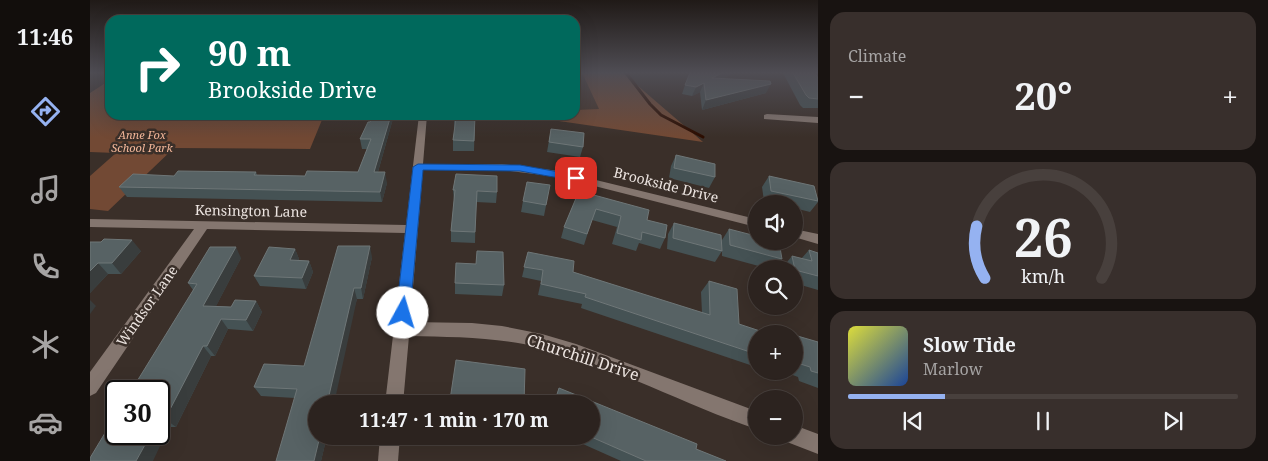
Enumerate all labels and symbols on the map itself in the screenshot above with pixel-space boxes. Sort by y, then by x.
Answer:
park label: Anne Fox School Park [111,127,173,155]
pin [555,157,597,199]
street label: Brookside Drive [612,162,721,207]
street label: Kensington Lane [195,200,307,221]
street label: Windsor Lane [112,262,181,350]
position arrow [376,286,428,338]
street label: Churchill Drive [524,328,642,386]
speed limit sign: 30 [105,380,170,445]

